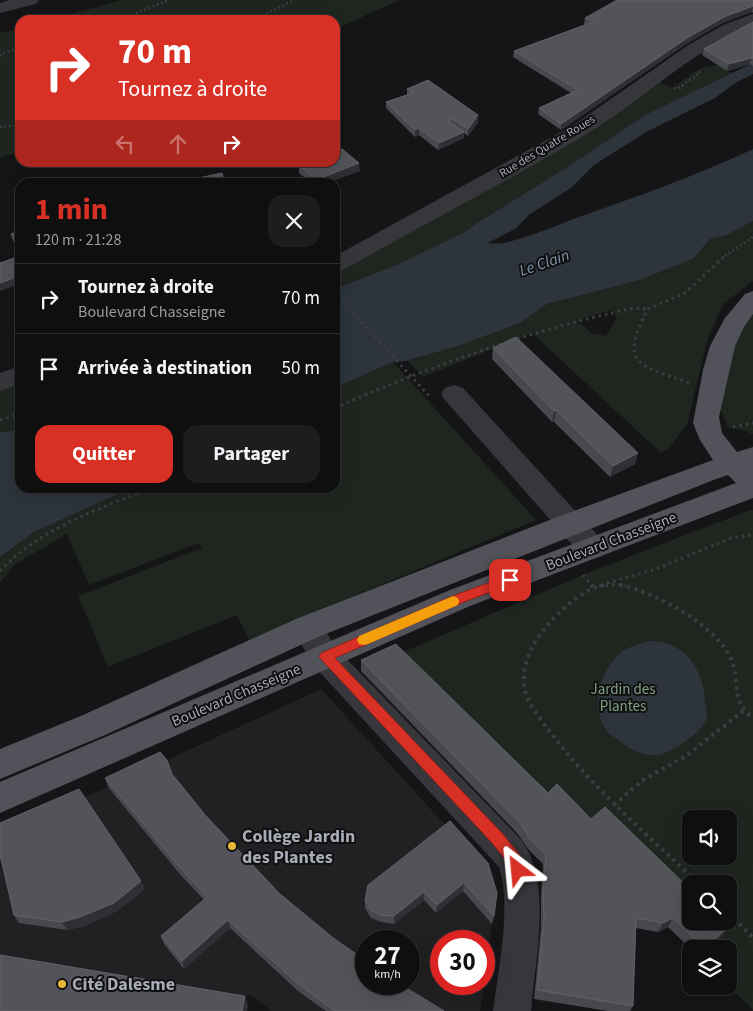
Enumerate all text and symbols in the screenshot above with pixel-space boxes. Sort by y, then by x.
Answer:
text: 70 m [118,27,192,77]
icon: right [35,35,100,100]
text: Tournez à droite [118,73,267,105]
street label: Rue des Quatre Roues [496,111,598,182]
icon: left [111,130,139,158]
icon: ahead [164,130,192,158]
icon: right [217,130,245,158]
text: 1 min [35,188,108,231]
button: close [268,195,320,247]
text: 120 m · 21:28 [35,229,122,251]
water label: Le Clain [516,244,572,282]
text: Tournez à droite [78,274,214,301]
icon: right [35,285,63,313]
text: 70 m [282,285,320,312]
text: Boulevard Chasseigne [78,301,226,323]
icon: arrive [35,355,63,383]
text: Arrivée à destination [78,355,252,382]
text: 50 m [282,355,320,382]
button: Quitter [35,425,173,483]
button: Partager [183,425,320,483]
street label: Boulevard Chasseigne [543,507,679,576]
pin [489,559,531,601]
icon: arrive [496,566,524,594]
street label: Boulevard Chasseigne [168,659,304,732]
park label: Jardin des Plantes [590,679,656,717]
map controls [682,810,737,995]
button: sound [682,810,737,865]
place label: Collège Jardin des Plantes [242,824,355,870]
marker: Collège Jardin des Plantes [226,840,238,852]
position arrow [491,843,543,895]
button: search [682,875,737,930]
speed limit sign: 30 [430,930,495,995]
text: 27 [374,938,401,974]
button: layers [682,940,737,995]
text: km/h [374,966,401,983]
place label: Cité Dalesme [72,972,175,997]
marker: Cité Dalesme [56,978,68,990]

